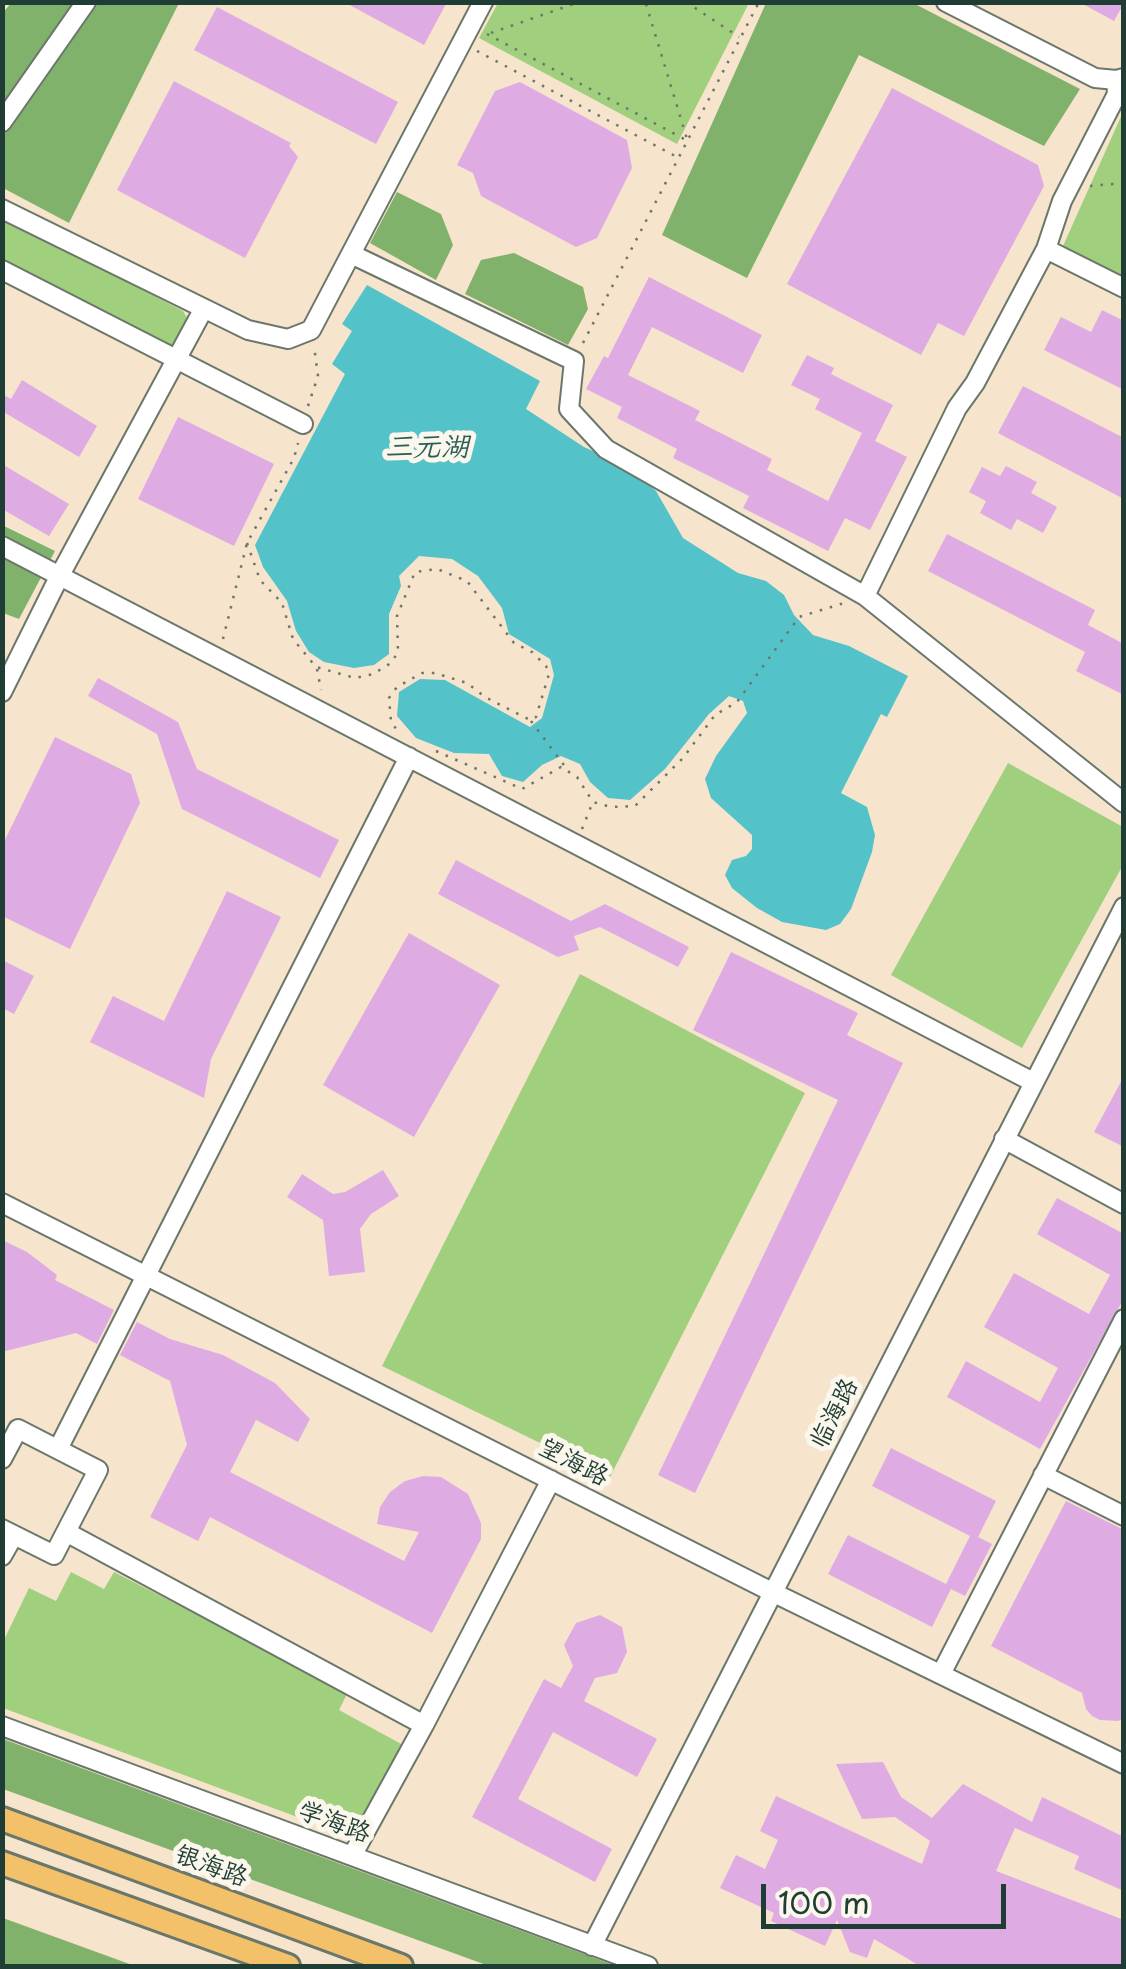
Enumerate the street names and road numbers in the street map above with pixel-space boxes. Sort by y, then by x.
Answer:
street label: 临海路 [805,1374,865,1454]
street label: 望海路 [533,1433,613,1493]
street label: 学海路 [294,1796,374,1850]
street label: 银海路 [171,1840,251,1894]

